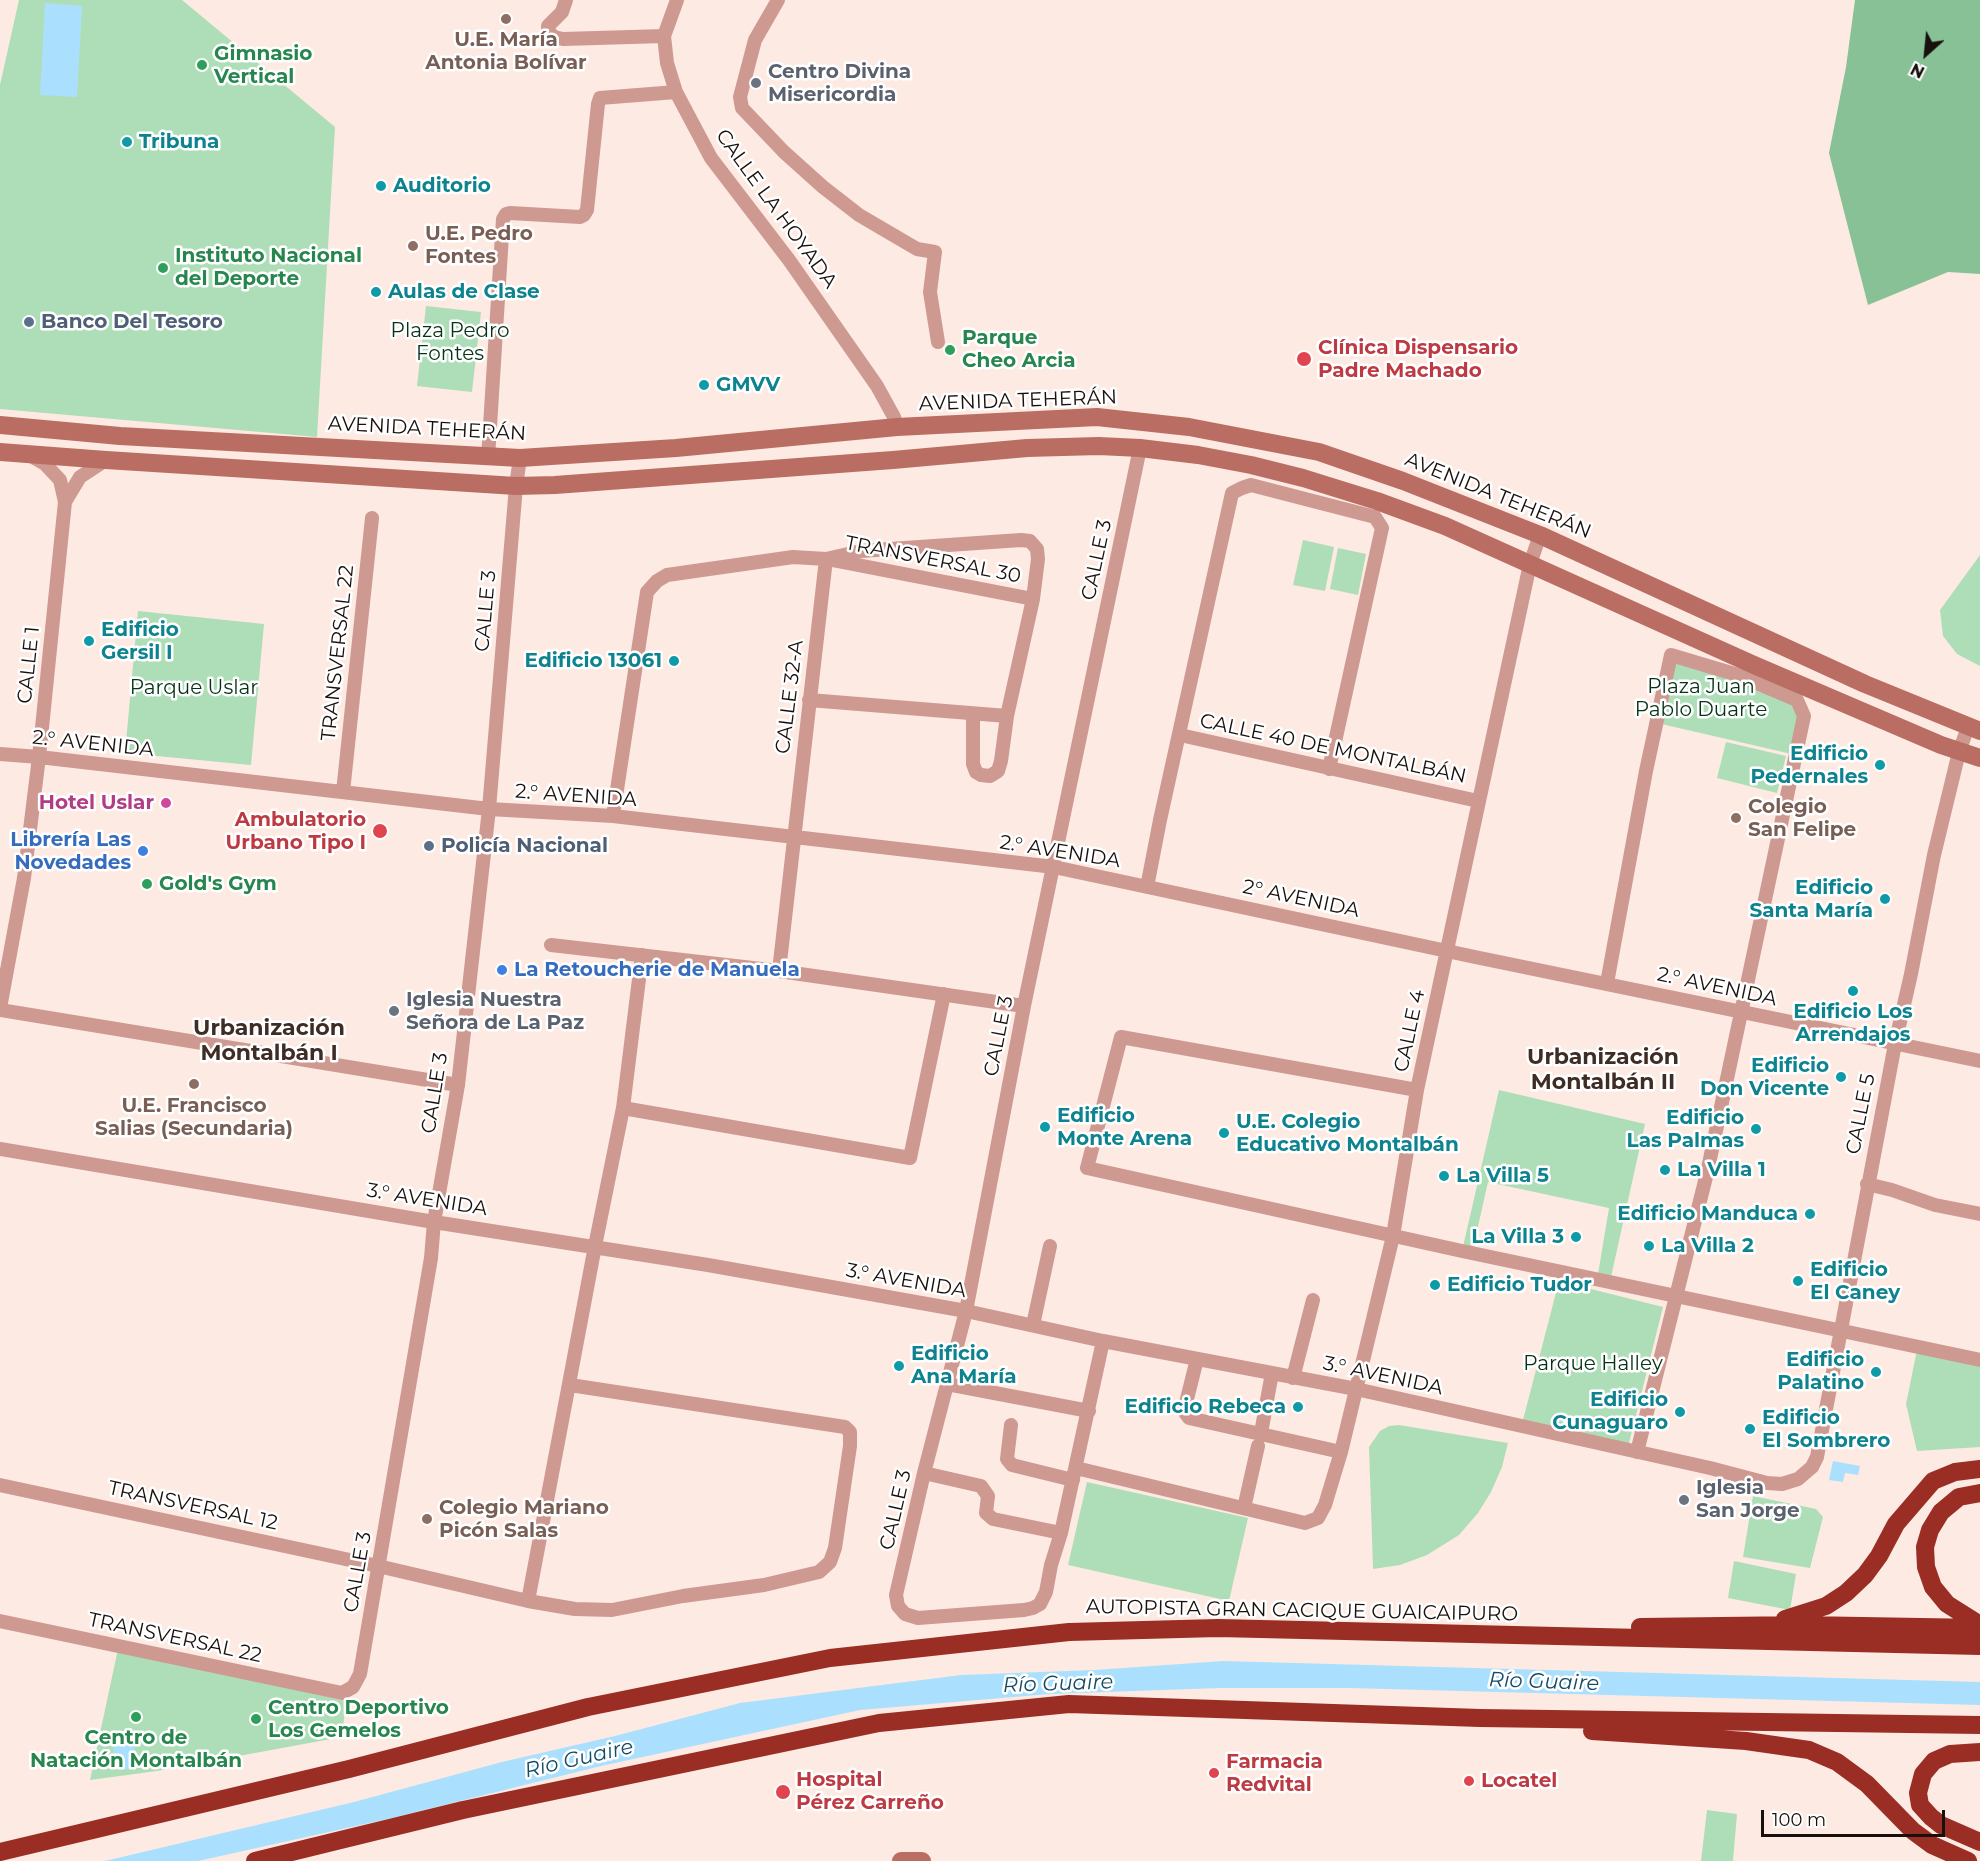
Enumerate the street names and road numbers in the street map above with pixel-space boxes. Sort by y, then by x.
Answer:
street label: CALLE LA HOYADA [710,125,842,293]
street label: AVENIDA TEHERÁN [918,386,1118,416]
street label: AVENIDA TEHERÁN [327,412,527,446]
street label: AVENIDA TEHERÁN [1402,448,1594,544]
street label: CALLE 3 [1077,518,1117,602]
street label: TRANSVERSAL 30 [843,531,1023,589]
street label: TRANSVERSAL 22 [317,564,359,742]
street label: CALLE 3 [470,569,502,653]
street label: CALLE 1 [13,625,45,705]
street label: CALLE 32-A [771,639,809,755]
street label: CALLE 40 DE MONTALBÁN [1198,709,1468,789]
street label: 2.° AVENIDA [31,726,155,762]
street label: 2.° AVENIDA [514,780,638,812]
street label: 2.° AVENIDA [998,831,1122,873]
street label: 2° AVENIDA [1241,875,1361,923]
street label: 2.° AVENIDA [1655,963,1779,1011]
street label: CALLE 4 [1390,988,1430,1074]
street label: CALLE 3 [979,994,1019,1078]
street label: CALLE 3 [417,1051,453,1135]
street label: CALLE 5 [1841,1072,1881,1156]
street label: 3.° AVENIDA [365,1179,489,1221]
street label: 3.° AVENIDA [844,1259,968,1303]
street label: 3.° AVENIDA [1321,1352,1445,1400]
street label: CALLE 3 [875,1468,917,1552]
street label: TRANSVERSAL 12 [106,1476,280,1536]
street label: CALLE 3 [339,1530,377,1614]
street label: AUTOPISTA GRAN CACIQUE GUAICAIPURO [1086,1595,1518,1627]
street label: TRANSVERSAL 22 [86,1608,264,1668]

